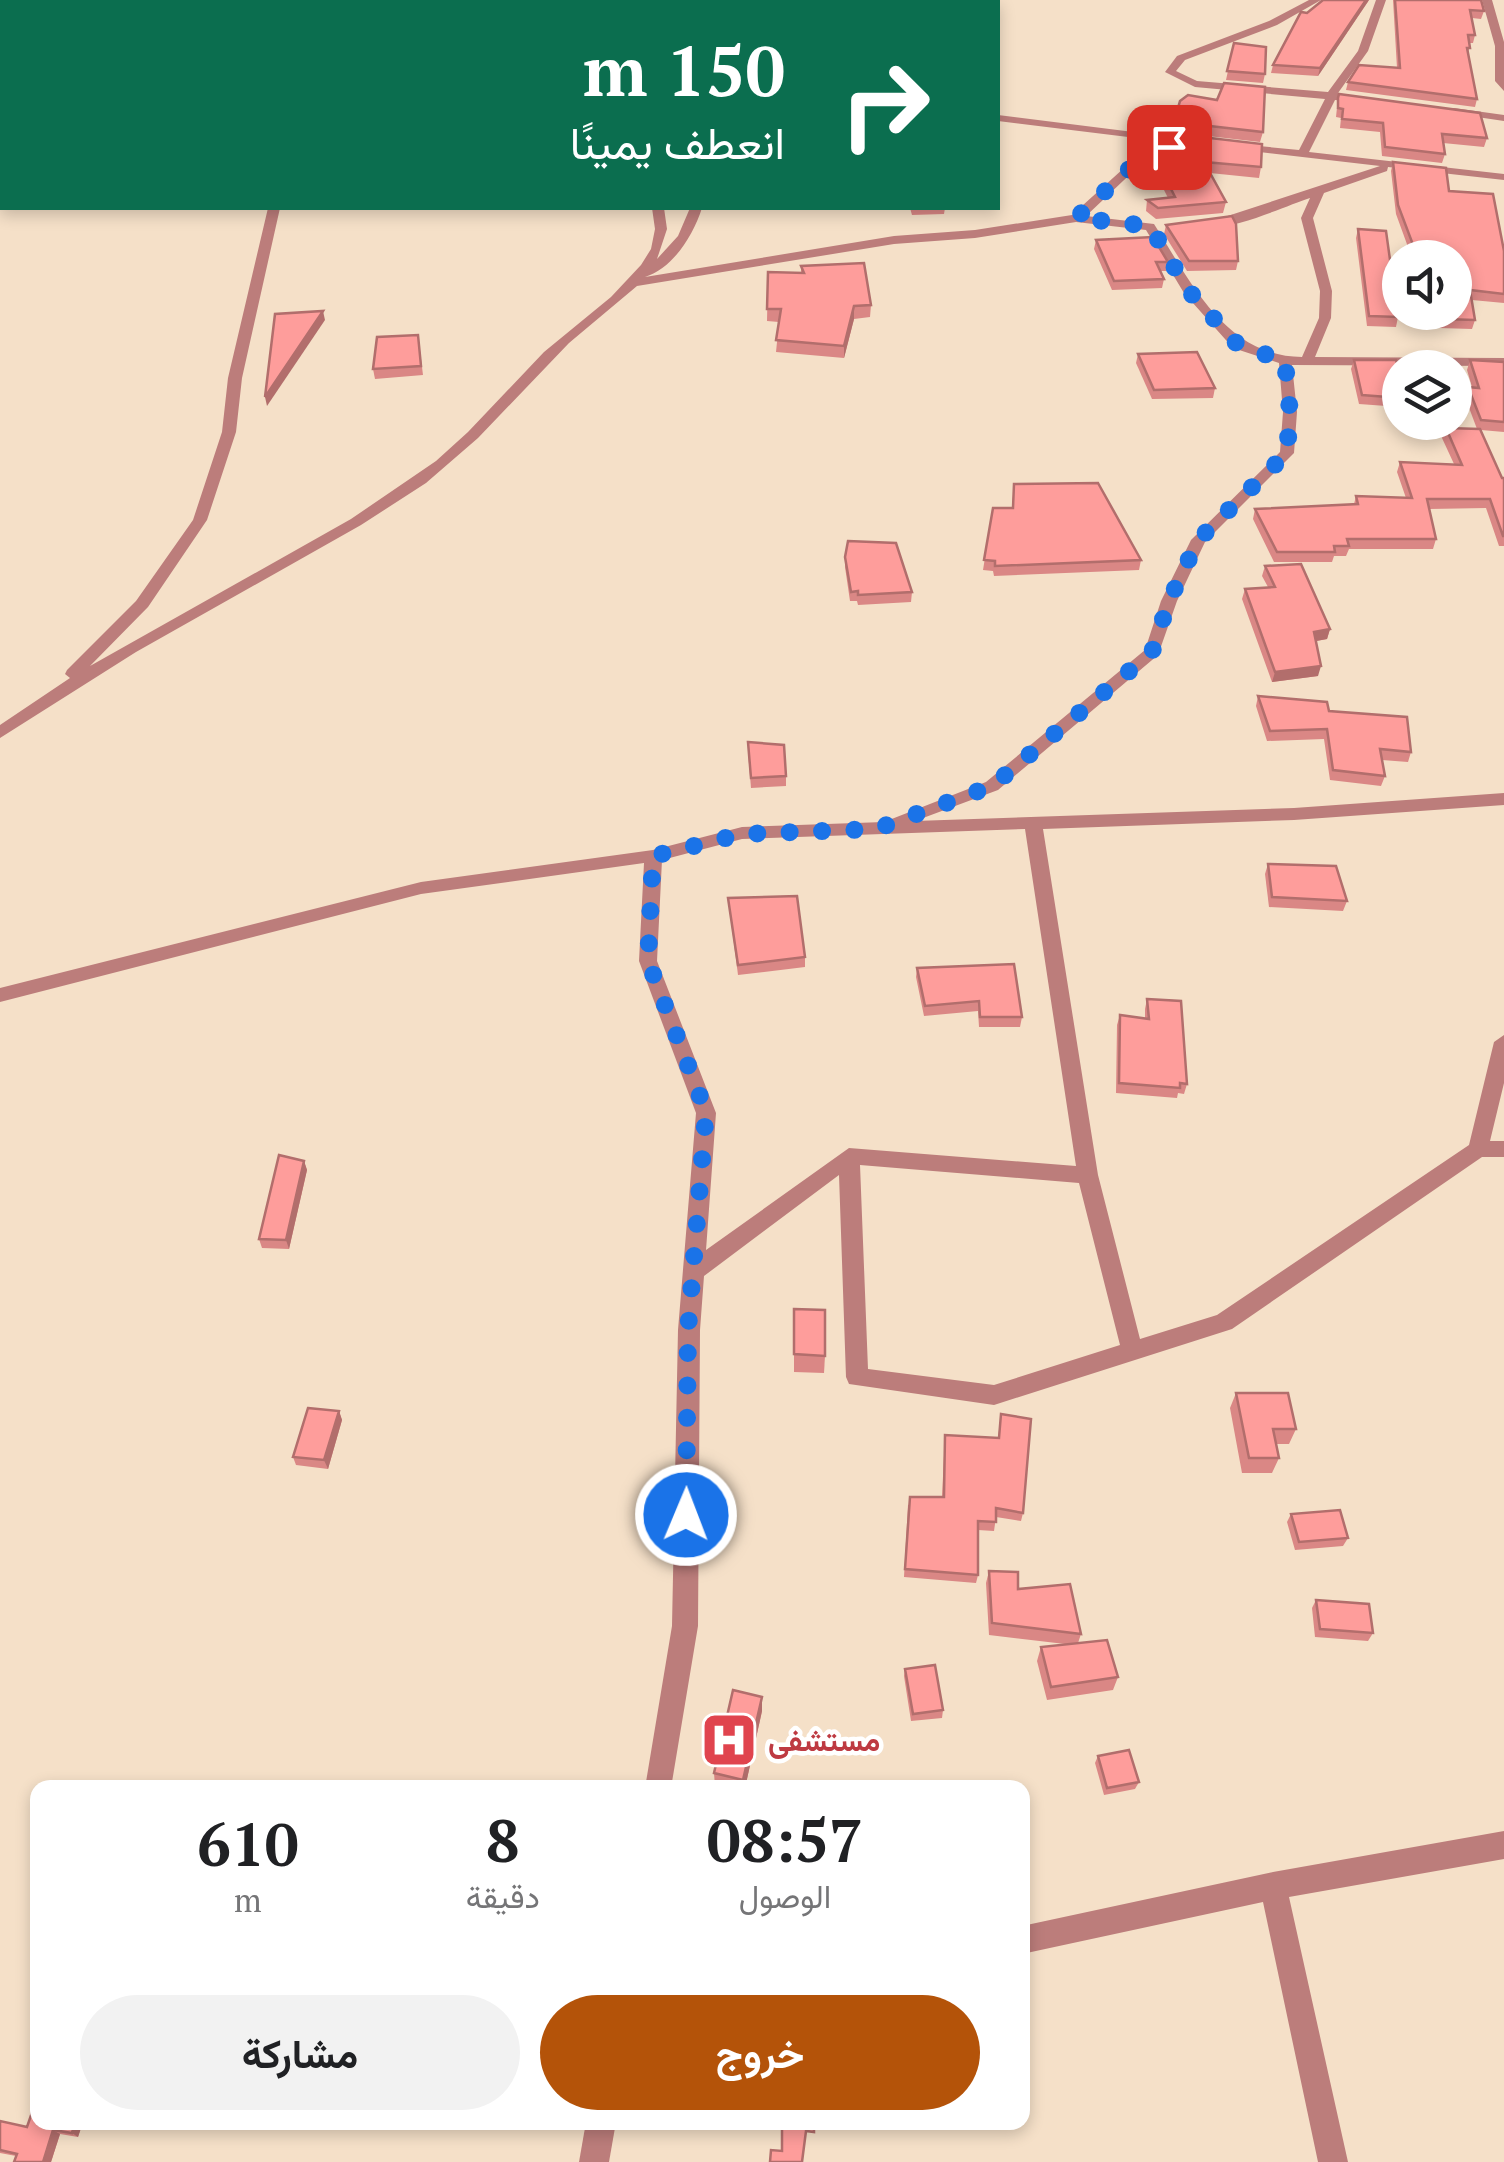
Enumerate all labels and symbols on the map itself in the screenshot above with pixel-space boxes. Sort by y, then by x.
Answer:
pin [1127,105,1212,190]
position arrow [634,1463,738,1567]
hospital icon: مستشفى [699,1710,759,1770]
place label: مستشفى [768,1720,880,1760]

